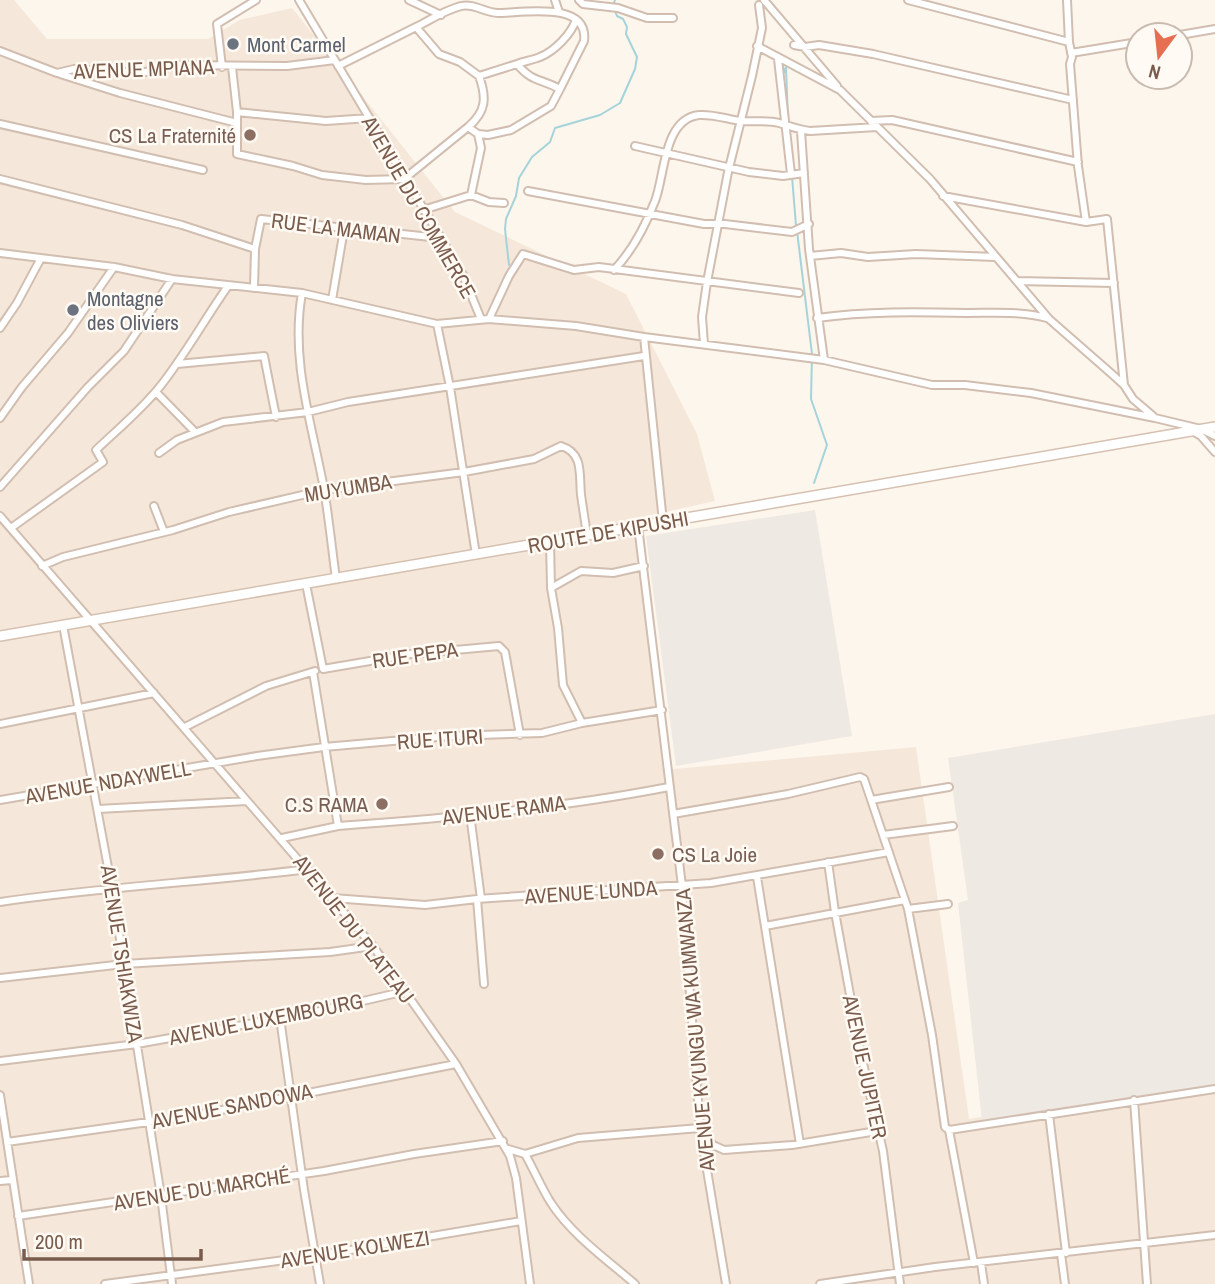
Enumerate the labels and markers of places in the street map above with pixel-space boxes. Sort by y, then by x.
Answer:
place label: Mont Carmel [247,30,346,59]
marker: Mont Carmel [225,36,241,52]
place label: CS La Fraternité [109,121,236,150]
marker: CS La Fraternité [242,127,258,143]
place label: Montagne des Oliviers [87,284,179,337]
marker: Montagne des Oliviers [65,302,81,318]
place label: C.S RAMA [285,790,369,819]
marker: C.S RAMA [374,796,390,812]
place label: CS La Joie [672,840,757,869]
marker: CS La Joie [650,846,666,862]

